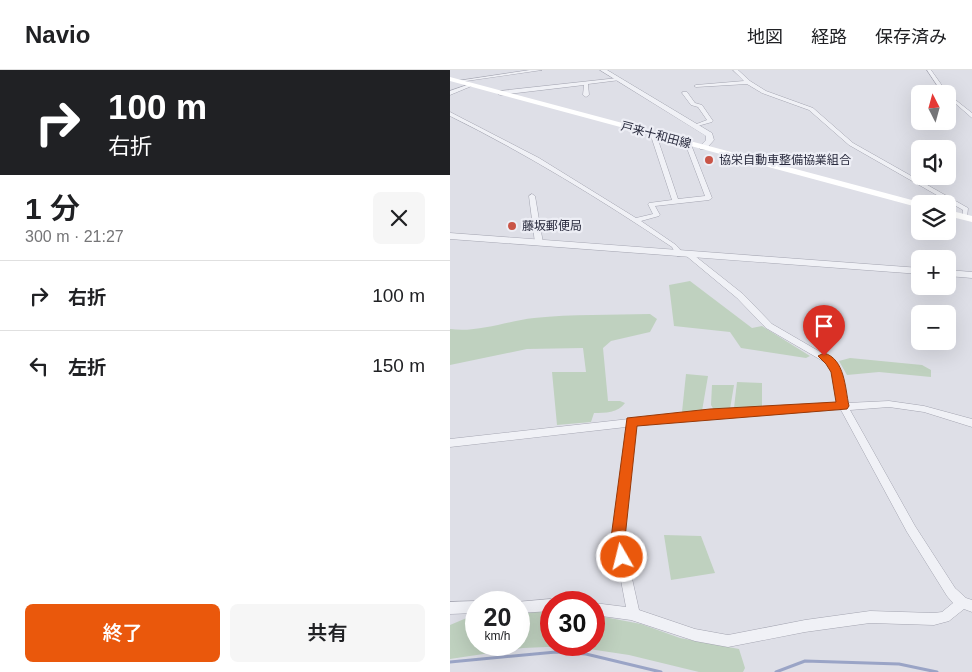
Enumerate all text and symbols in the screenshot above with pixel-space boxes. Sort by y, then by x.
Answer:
text: Navio [25,21,90,48]
text: 地図 [747,27,783,47]
text: 経路 [811,27,847,47]
text: 保存済み [875,27,947,47]
north arrow [911,85,956,130]
map controls [911,85,956,350]
text: 100 m [108,87,207,126]
icon: right [25,90,90,155]
street label: 戸来十和田線 [619,119,693,151]
text: 右折 [108,134,152,159]
button: sound [911,140,956,185]
place label: 協栄自動車整備協業組合 [719,153,851,167]
marker: 協栄自動車整備協業組合 [703,154,715,166]
text: 1 分 [25,192,80,225]
button: close [373,192,425,244]
button: layers [911,195,956,240]
place label: 藤坂郵便局 [522,219,582,233]
marker: 藤坂郵便局 [506,220,518,232]
text: 300 m · 21:27 [25,228,124,245]
button: + [911,250,956,295]
icon: right [25,282,53,310]
text: 100 m [372,285,425,306]
text: 右折 [68,287,106,308]
pin [803,305,845,356]
button: − [911,305,956,350]
icon: arrive [810,312,838,340]
icon: left [25,352,53,380]
text: 150 m [372,355,425,376]
text: 左折 [68,357,106,378]
position arrow [595,530,647,582]
speed limit sign: 30 [540,591,605,656]
text: 20 [484,603,511,631]
button: 終了 [25,604,220,662]
button: 共有 [230,604,425,662]
text: km/h [484,629,511,643]

